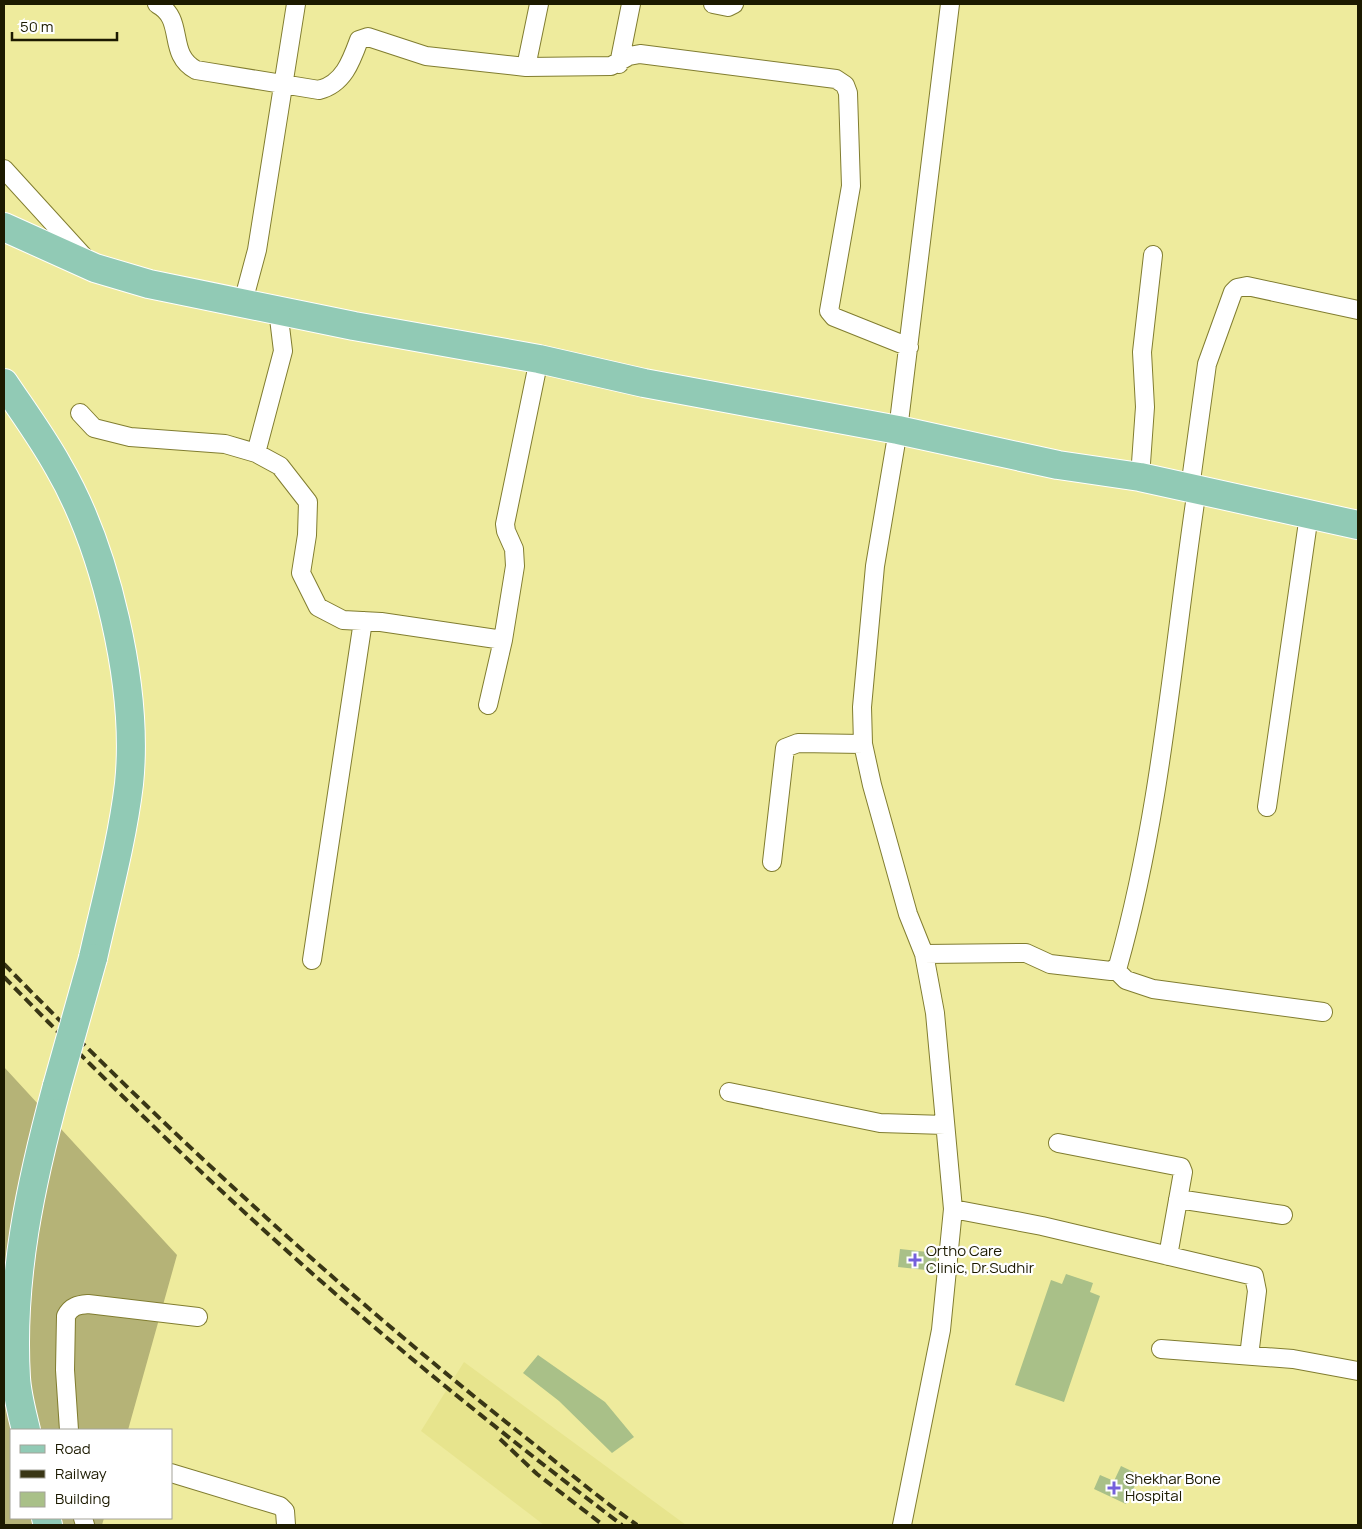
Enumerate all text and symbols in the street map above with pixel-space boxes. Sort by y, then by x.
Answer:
scale bar [12,10,118,42]
text: 50 m [20,16,54,37]
place label: Ortho Care Clinic, Dr.Sudhir [926,1240,1035,1278]
marker: Ortho Care Clinic, Dr.Sudhir [908,1253,922,1267]
legend [10,1429,172,1519]
text: Road [55,1438,91,1459]
text: Railway [55,1463,107,1484]
place label: Shekhar Bone Hospital [1125,1468,1221,1506]
marker: Shekhar Bone Hospital [1107,1481,1121,1495]
text: Building [55,1488,110,1509]

